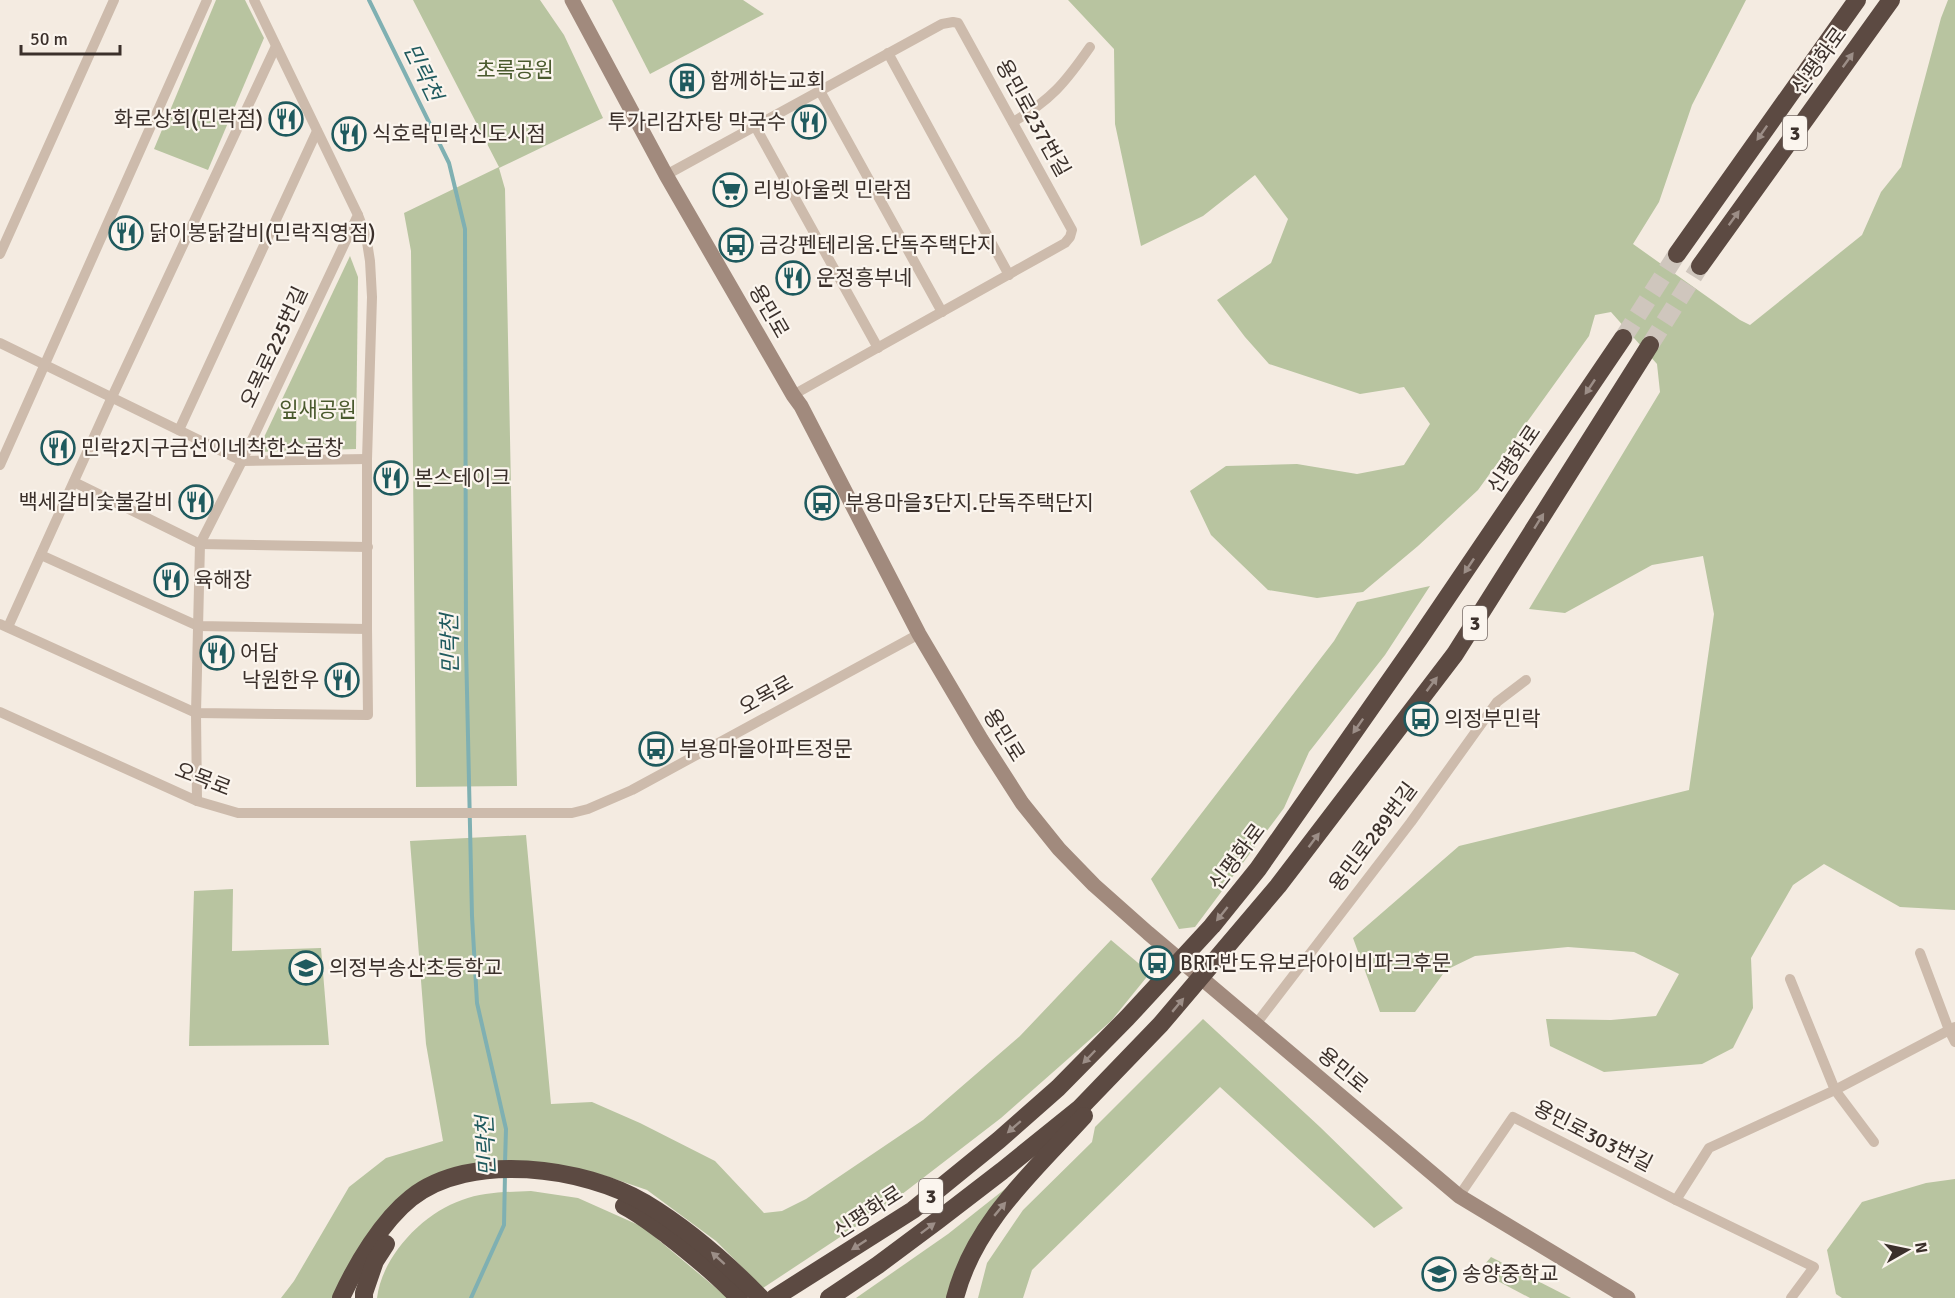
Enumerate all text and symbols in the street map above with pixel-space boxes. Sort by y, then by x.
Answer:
scale bar [21,18,120,56]
street label: 신평화로 [1786,22,1852,100]
text: 50 m [30,28,68,50]
water label: 민락천 [398,39,450,108]
one-way arrow [1842,52,1854,68]
street label: 용민로237번길 [990,55,1076,181]
park label: 초록공원 [476,57,554,83]
building icon: 함께하는교회 [669,63,705,99]
place label: 함께하는교회 [710,68,826,94]
restaurant icon: 화로상회(민락점) [268,101,304,137]
restaurant icon: 투가리감자탕 막국수 [791,104,827,140]
place label: 화로상회(민락점) [114,106,263,132]
place label: 투가리감자탕 막국수 [608,109,786,135]
restaurant icon: 식호락민락신도시점 [331,116,367,152]
road number: 3 [1783,116,1807,150]
place label: 식호락민락신도시점 [372,121,546,147]
one-way arrow [1756,125,1768,141]
supermarket icon: 리빙아울렛 민락점 [712,172,748,208]
place label: 리빙아울렛 민락점 [753,177,912,203]
one-way arrow [1728,211,1740,227]
restaurant icon: 닭이봉닭갈비(민락직영점) [108,215,144,251]
place label: 닭이봉닭갈비(민락직영점) [149,220,375,246]
bus stop icon: 금강펜테리움.단독주택단지 [718,227,754,263]
place label: 금강펜테리움.단독주택단지 [759,232,996,258]
restaurant icon: 운정흥부네 [775,260,811,296]
place label: 운정흥부네 [816,265,913,291]
street label: 용민로 [743,279,795,343]
street label: 오목로225번길 [235,282,313,412]
one-way arrow [1585,379,1596,395]
park label: 잎새공원 [279,397,357,423]
street label: 신평화로 [1482,420,1546,498]
restaurant icon: 민락2지구금선이네착한소곱창 [40,430,76,466]
place label: 민락2지구금선이네착한소곱창 [81,435,344,461]
restaurant icon: 본스테이크 [373,460,409,496]
place label: 본스테이크 [414,465,511,491]
restaurant icon: 백세갈비숯불갈비 [178,484,214,520]
bus stop icon: 부용마을3단지.단독주택단지 [804,485,840,521]
place label: 백세갈비숯불갈비 [18,489,173,515]
place label: 부용마을3단지.단독주택단지 [845,490,1094,516]
one-way arrow [1533,513,1544,529]
one-way arrow [1463,557,1474,574]
restaurant icon: 육해장 [153,562,189,598]
place label: 육해장 [194,567,252,593]
road number: 3 [1463,606,1487,640]
water label: 민락천 [436,611,464,675]
restaurant icon: 어담 [199,635,235,671]
place label: 어담 [240,640,279,666]
restaurant icon: 낙원한우 [324,662,360,698]
place label: 낙원한우 [242,667,319,693]
street label: 오목로 [734,670,798,720]
one-way arrow [1426,677,1438,693]
bus stop icon: 의정부민락 [1403,701,1439,737]
street label: 용민로 [978,704,1030,766]
place label: 의정부민락 [1444,706,1541,732]
one-way arrow [1352,718,1364,734]
bus stop icon: 부용마을아파트정문 [638,731,674,767]
place label: 부용마을아파트정문 [679,736,853,762]
street label: 오목로 [171,756,235,802]
street label: 용민로289번길 [1323,777,1423,897]
street label: 신평화로 [1203,818,1271,896]
one-way arrow [1308,832,1320,848]
one-way arrow [1216,907,1228,922]
bus stop icon: BRT.반도유보라아이비파크후문 [1139,945,1175,981]
school or university icon: 의정부송산초등학교 [288,950,324,986]
place label: BRT.반도유보라아이비파크후문 [1180,950,1451,976]
place label: 의정부송산초등학교 [329,955,503,981]
one-way arrow [1171,998,1184,1013]
street label: 용민로 [1312,1041,1374,1099]
one-way arrow [1082,1050,1096,1064]
street label: 용민로303번길 [1529,1095,1657,1177]
water label: 민락천 [471,1112,501,1177]
one-way arrow [1007,1120,1022,1133]
road number: 3 [919,1179,943,1213]
street label: 신평화로 [829,1180,907,1244]
one-way arrow [993,1202,1006,1217]
north arrow [1877,1220,1937,1280]
one-way arrow [919,1222,935,1234]
one-way arrow [851,1239,867,1250]
text: N [1910,1241,1932,1255]
one-way arrow [711,1252,726,1265]
school or university icon: 송양중학교 [1421,1256,1457,1292]
place label: 송양중학교 [1462,1261,1559,1287]

